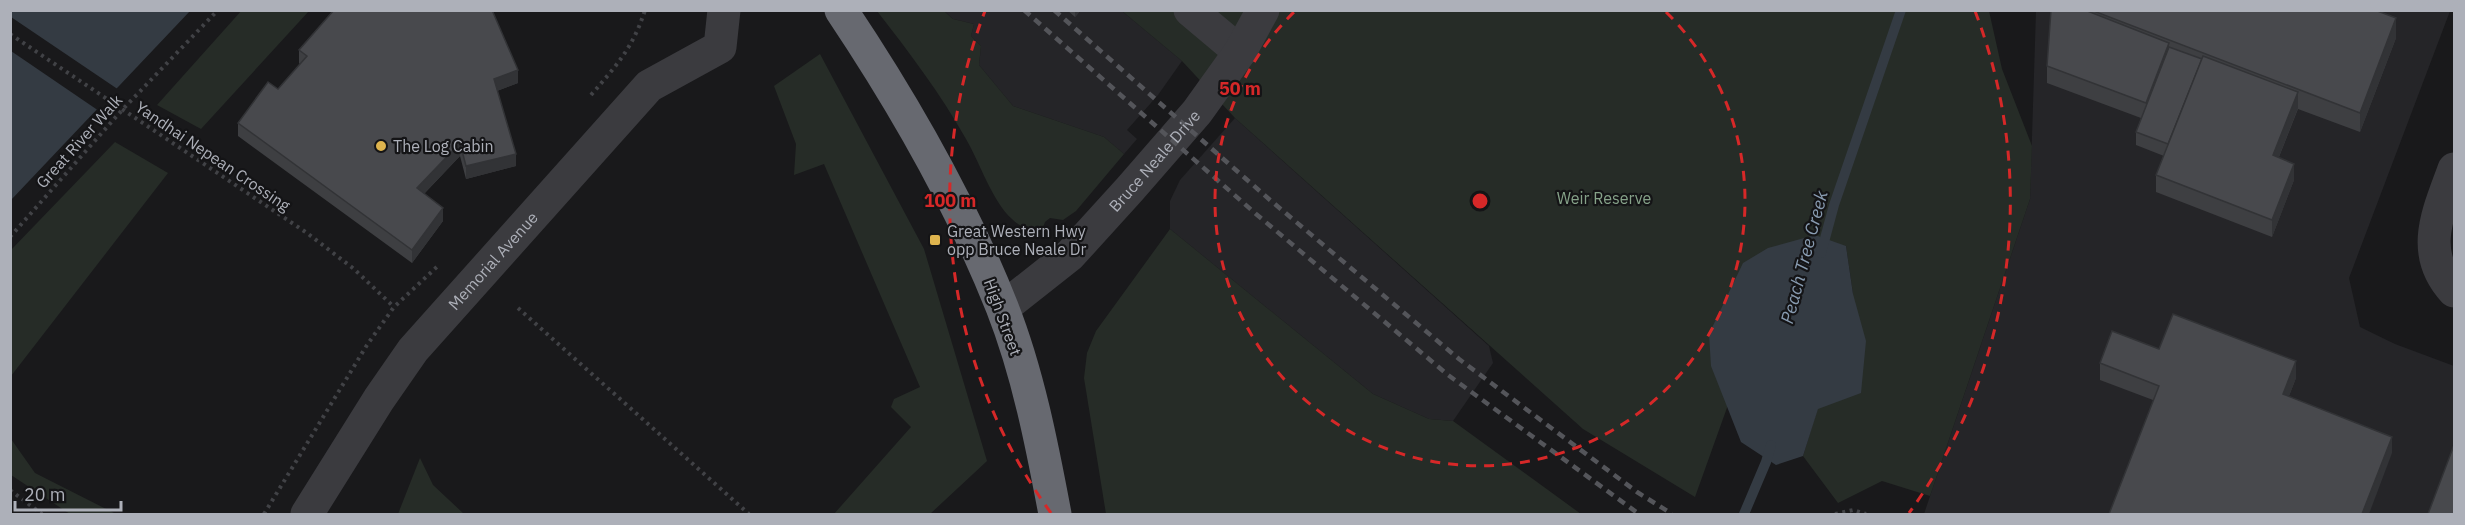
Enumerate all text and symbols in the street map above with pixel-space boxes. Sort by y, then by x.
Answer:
text: 50 m [1219,77,1261,100]
street label: Great River Walk [32,89,127,192]
street label: Yandhai Nepean Crossing [132,97,295,216]
street label: Bruce Neale Drive [1104,106,1204,216]
place label: The Log Cabin [393,136,494,156]
marker: The Log Cabin [374,139,388,153]
water label: Peach Tree Creek [1775,187,1833,326]
park label: Weir Reserve [1557,188,1651,208]
text: 100 m [924,189,976,212]
centre of rings [1470,191,1490,211]
street label: Memorial Avenue [444,207,542,314]
place label: Great Western Hwy opp Bruce Neale Dr [947,221,1087,259]
marker: Great Western Hwy opp Bruce Neale Dr [928,233,942,247]
street label: High Street [980,276,1026,358]
scale bar [15,474,122,512]
text: 20 m [24,483,66,506]

